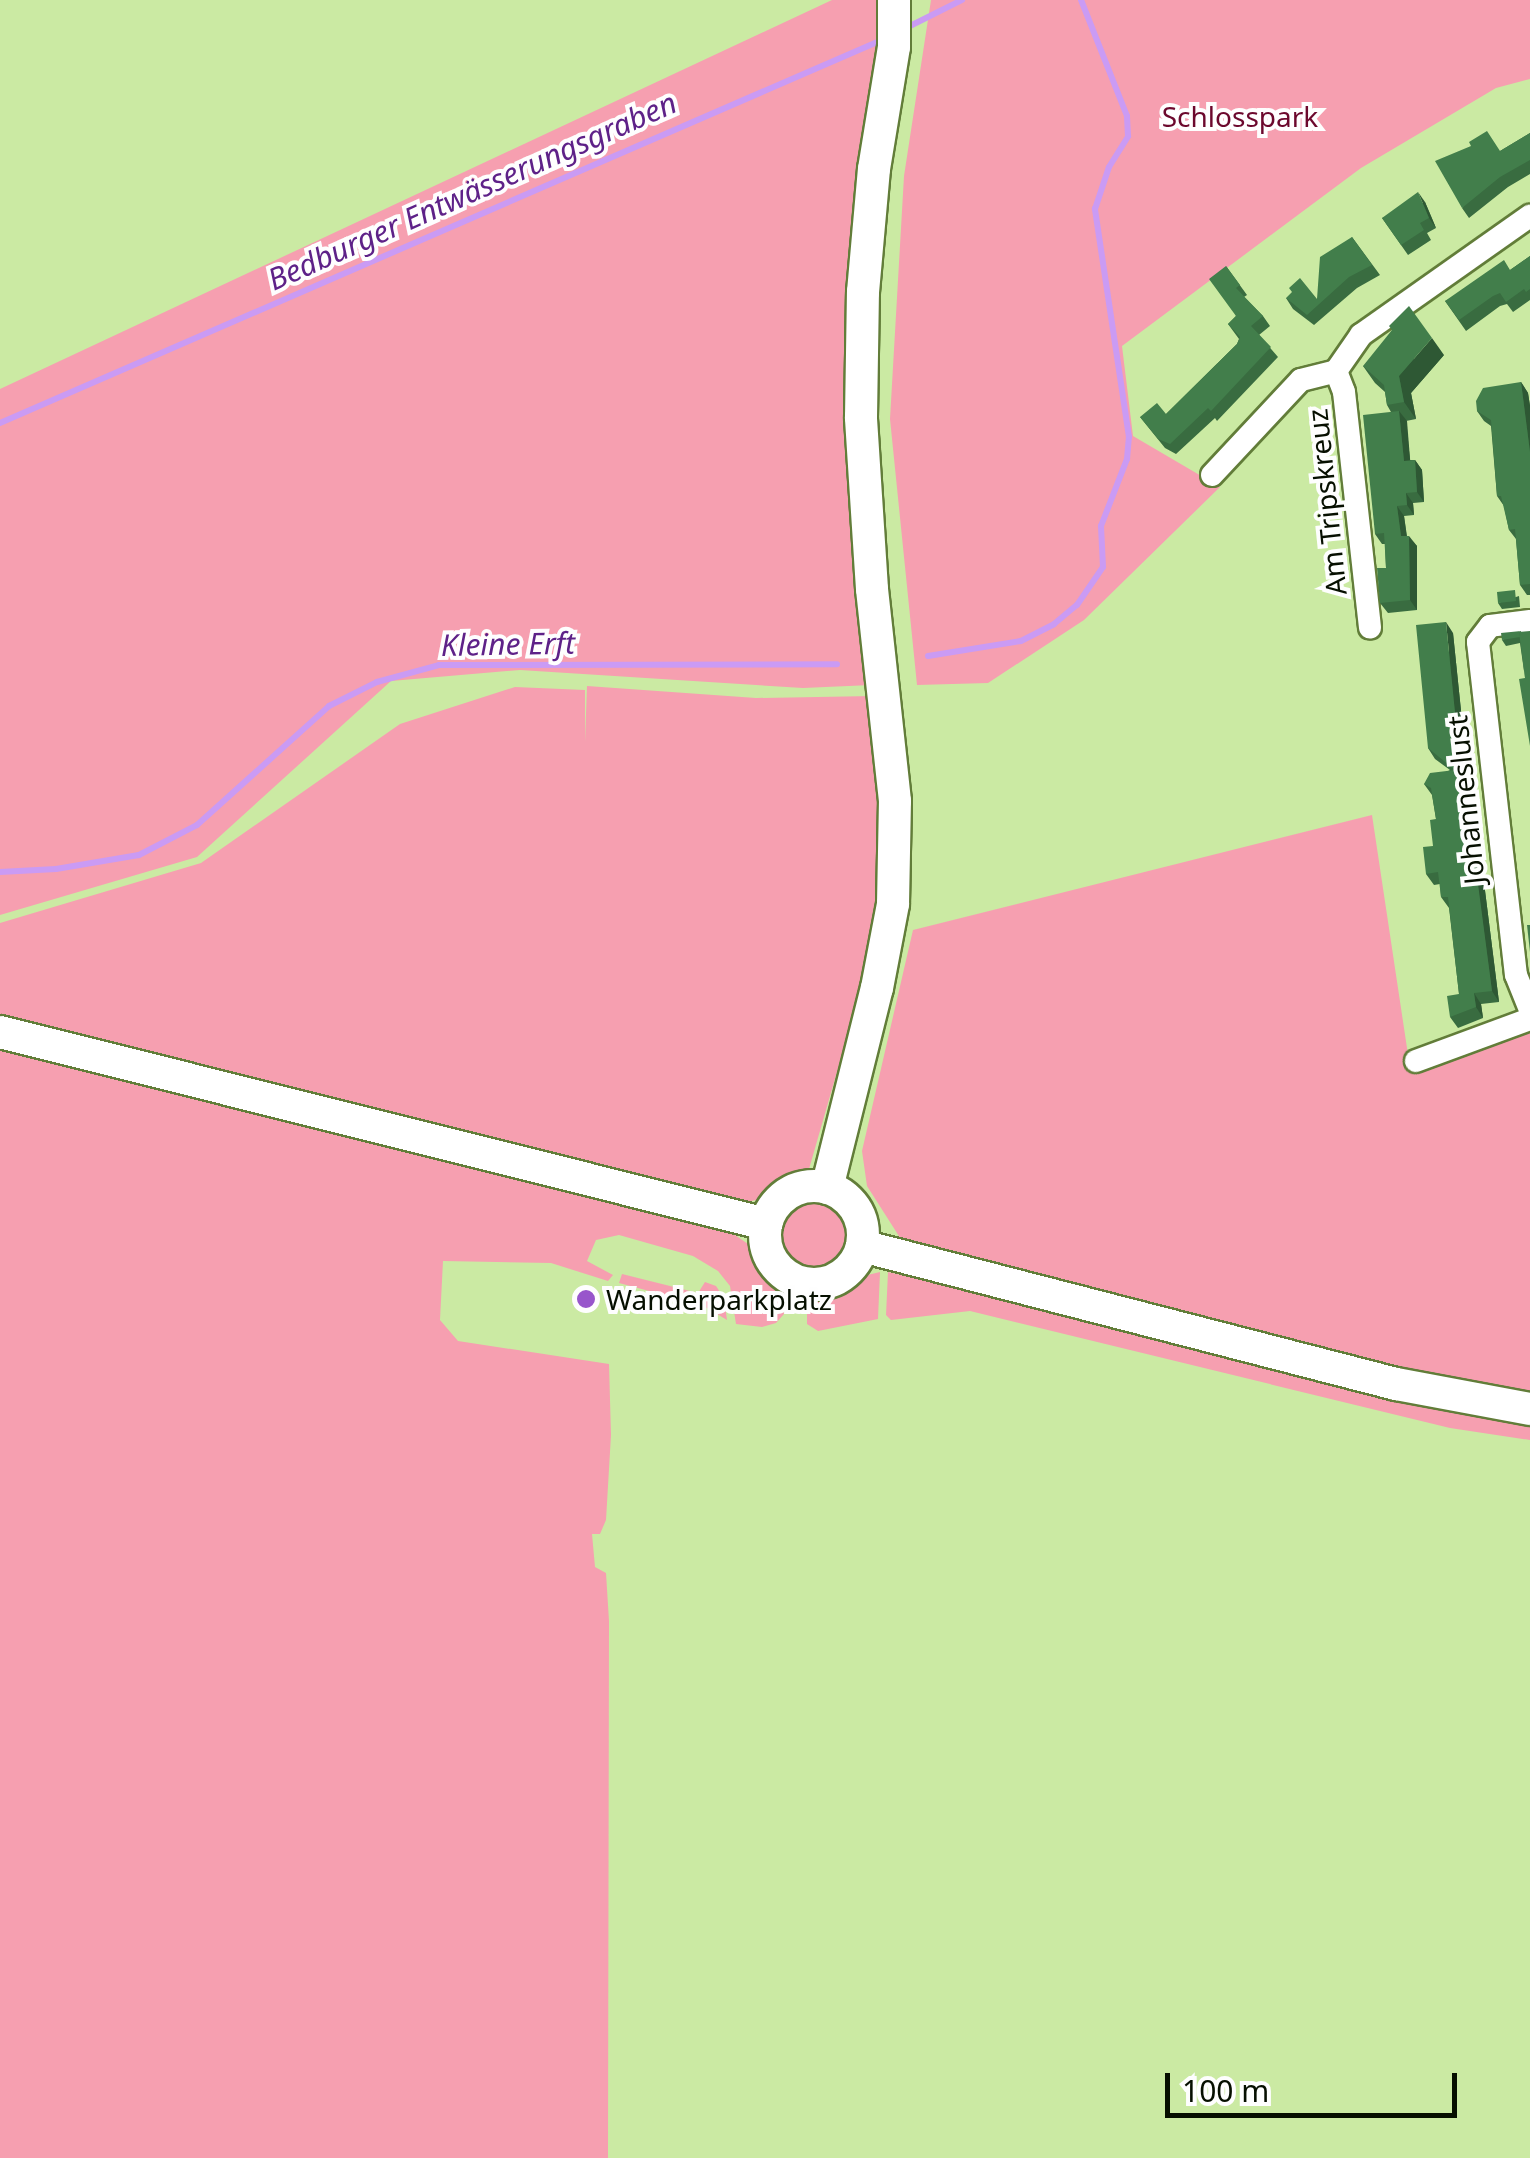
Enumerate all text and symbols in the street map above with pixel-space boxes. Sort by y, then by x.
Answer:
water label: Bedburger Entwässerungsgraben [262,84,682,298]
park label: Schlosspark [1162,99,1318,133]
street label: Am Tripskreuz [1300,407,1352,597]
water label: Kleine Erft [441,625,575,663]
street label: Johanneslust [1439,714,1491,886]
place label: Wanderparkplatz [606,1282,832,1316]
marker: Wanderparkplatz [575,1288,597,1310]
scale bar [1170,2053,1462,2115]
text: 100 m [1182,2070,1269,2111]

